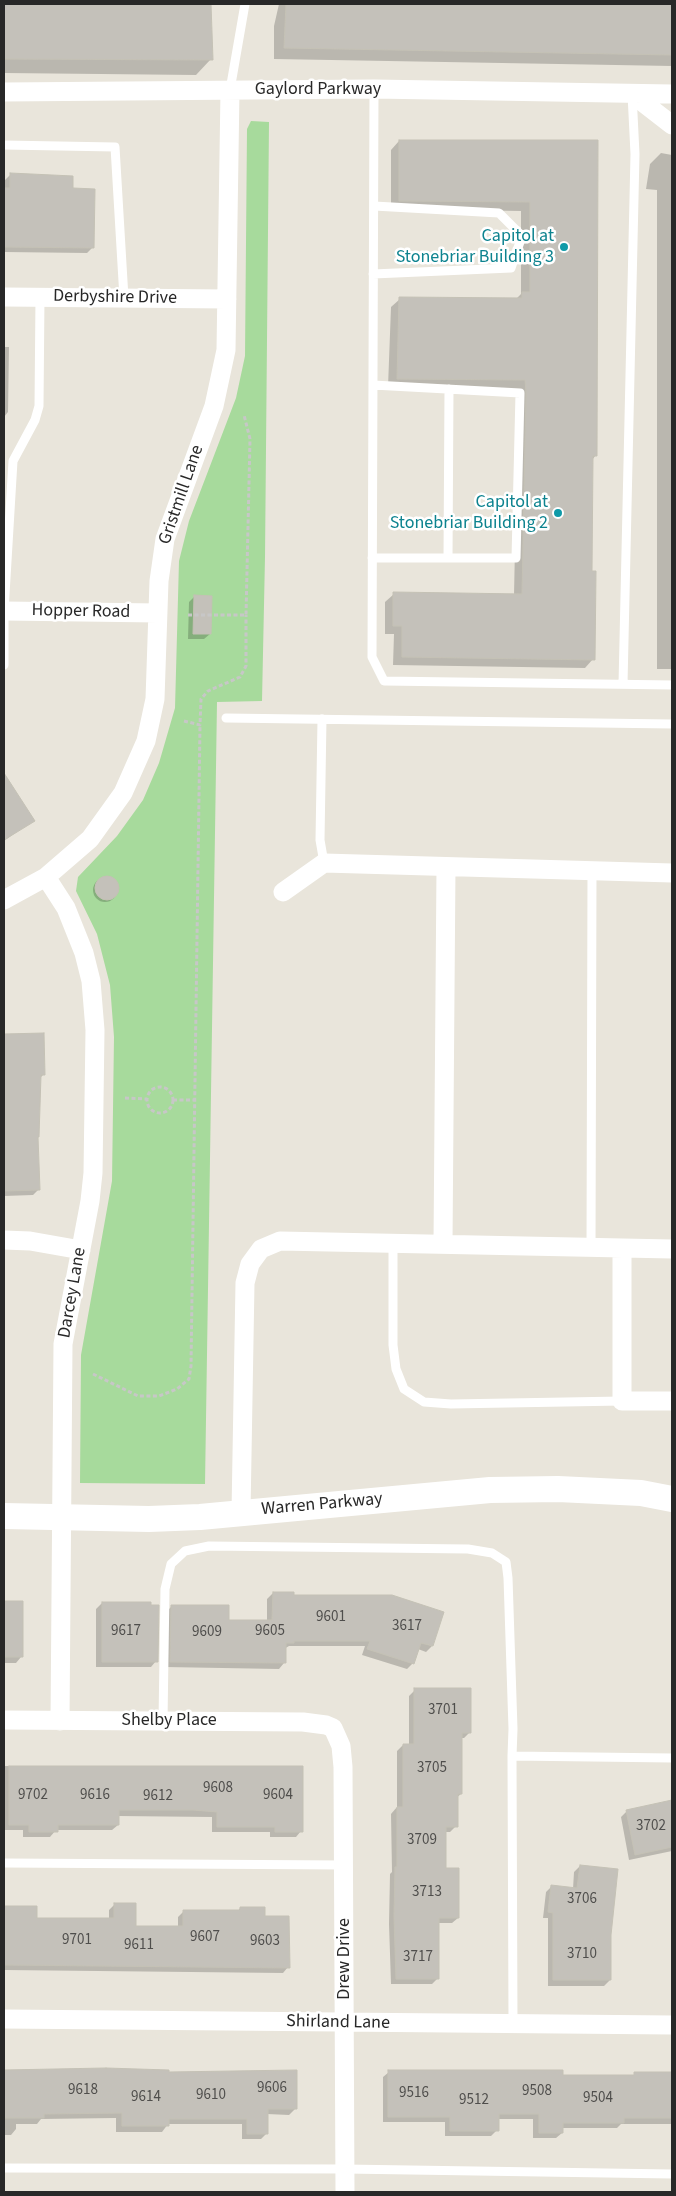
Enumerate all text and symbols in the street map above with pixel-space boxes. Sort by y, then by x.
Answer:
street label: Gaylord Parkway [255,79,381,101]
place label: Capitol at Stonebriar Building 3 [396,226,554,268]
marker: Capitol at Stonebriar Building 3 [558,241,570,253]
street label: Derbyshire Drive [53,286,177,310]
street label: Gristmill Lane [155,442,209,548]
place label: Capitol at Stonebriar Building 2 [390,492,548,534]
marker: Capitol at Stonebriar Building 2 [552,507,564,519]
street label: Hopper Road [31,600,131,624]
street label: Darcey Lane [54,1246,92,1340]
street label: Warren Parkway [261,1489,383,1521]
house number: 9601 [316,1609,346,1627]
house number: 3617 [392,1618,422,1636]
house number: 9617 [111,1623,141,1641]
house number: 9605 [255,1623,285,1641]
house number: 9609 [192,1624,222,1642]
house number: 3701 [428,1702,458,1720]
street label: Shelby Place [121,1710,217,1732]
house number: 3705 [417,1760,447,1778]
house number: 9608 [203,1780,233,1798]
house number: 9702 [18,1787,48,1805]
house number: 9616 [80,1787,110,1805]
house number: 9604 [263,1787,293,1805]
house number: 9612 [143,1788,173,1806]
house number: 3702 [636,1818,666,1836]
house number: 3709 [407,1832,437,1850]
house number: 3713 [412,1884,442,1902]
house number: 3706 [567,1891,597,1909]
street label: Drew Drive [334,1918,356,2000]
house number: 9607 [190,1929,220,1947]
house number: 9701 [62,1932,92,1950]
house number: 9603 [250,1933,280,1951]
house number: 9611 [124,1937,154,1955]
house number: 3710 [567,1946,597,1964]
house number: 3717 [403,1949,433,1967]
street label: Shirland Lane [286,2011,390,2035]
house number: 9606 [257,2080,287,2098]
house number: 9618 [68,2082,98,2100]
house number: 9508 [522,2083,552,2101]
house number: 9516 [399,2085,429,2103]
house number: 9610 [196,2087,226,2105]
house number: 9614 [131,2089,161,2107]
house number: 9504 [583,2090,613,2108]
house number: 9512 [459,2092,489,2110]

